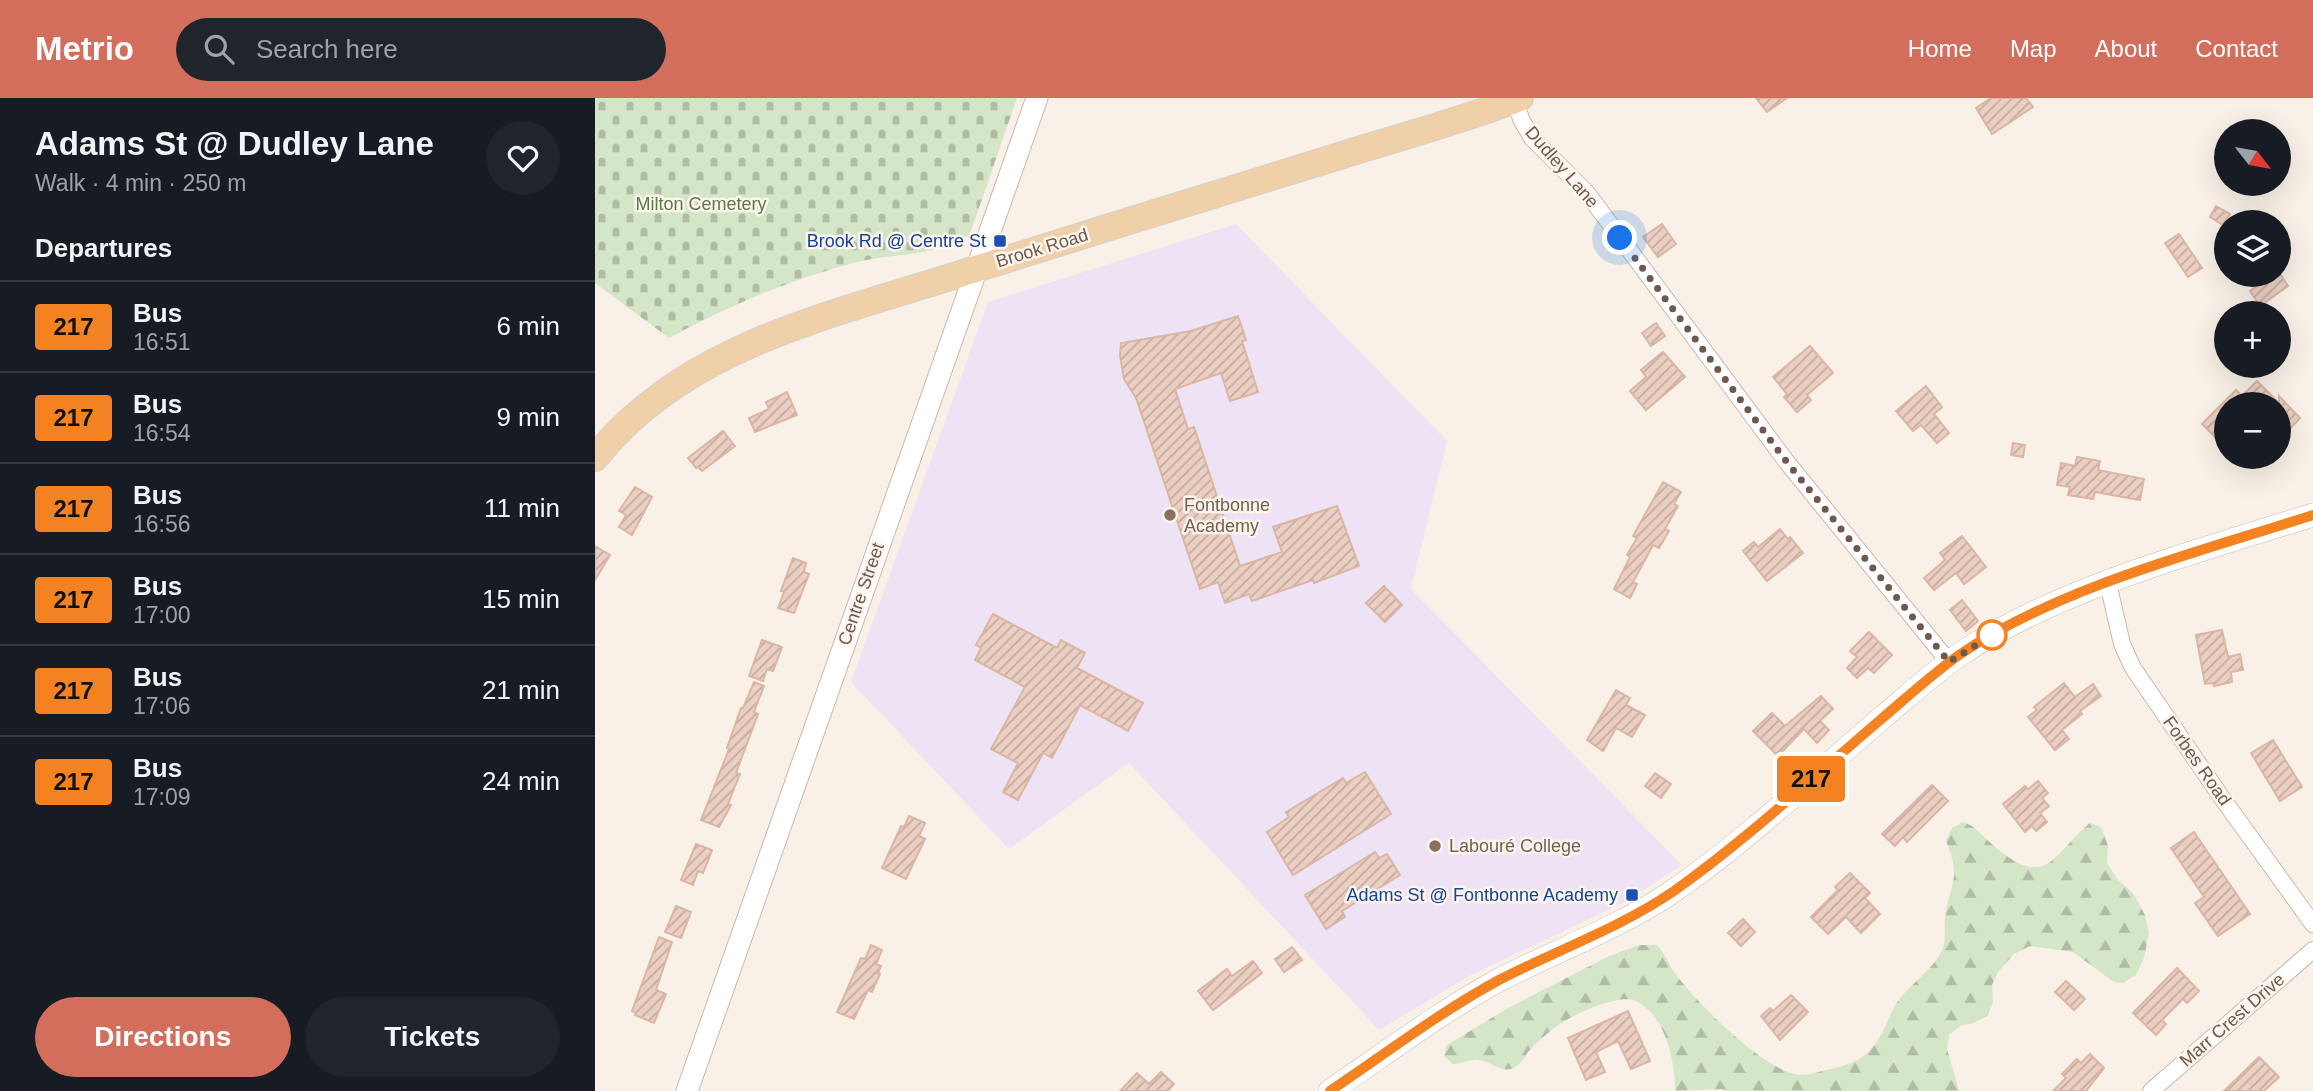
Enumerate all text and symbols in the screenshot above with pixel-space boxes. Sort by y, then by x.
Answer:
search box [176,18,666,81]
text: Metrio [35,30,134,67]
icon: search [200,30,238,68]
text: Search here [256,34,398,64]
text: Home [1908,35,1972,62]
text: Map [2010,35,2057,62]
text: About [2095,35,2157,62]
text: Contact [2195,35,2278,62]
north arrow [2214,119,2291,196]
map controls [2214,119,2291,469]
button: heart [486,121,560,195]
street label: Dudley Lane [1521,122,1603,212]
text: Adams St @ Dudley Lane [35,125,434,162]
text: Walk · 4 min · 250 m [35,170,246,196]
park label: Milton Cemetery [635,194,767,214]
button: layers [2214,210,2291,287]
your location [1602,220,1637,255]
street label: Brook Road [994,225,1090,271]
place label: Brook Rd @ Centre St [807,231,986,251]
text: Departures [35,233,172,263]
marker: Brook Rd @ Centre St [992,233,1008,249]
text: Bus [133,298,182,328]
button: + [2214,301,2291,378]
text: 6 min [496,311,560,341]
text: 217 [53,313,94,340]
text: 16:51 [133,329,191,355]
text: Bus [133,389,182,419]
button: − [2214,392,2291,469]
text: 9 min [496,402,560,432]
text: 217 [53,404,94,431]
text: 16:54 [133,420,191,446]
text: Bus [133,480,182,510]
text: 11 min [484,493,560,523]
text: 217 [53,495,94,522]
place label: Fontbonne Academy [1184,495,1270,536]
marker: Fontbonne Academy [1162,507,1178,523]
text: 16:56 [133,511,191,537]
street label: Centre Street [834,540,888,648]
text: Bus [133,571,182,601]
text: 15 min [482,584,560,614]
text: 217 [53,586,94,613]
text: 17:00 [133,602,191,628]
unlabelled marker [1977,620,2007,650]
text: Bus [133,662,182,692]
text: 21 min [482,675,560,705]
text: 217 [53,677,94,704]
text: 17:06 [133,693,191,719]
street label: Forbes Road [2159,713,2235,809]
text: Bus [133,753,182,783]
line badge: 217 [1771,756,1851,802]
text: 217 [1791,765,1831,792]
text: 24 min [482,766,560,796]
text: 217 [53,768,94,795]
text: 17:09 [133,784,191,810]
place label: Labouré College [1449,836,1581,856]
marker: Labouré College [1427,838,1443,854]
place label: Adams St @ Fontbonne Academy [1347,885,1618,905]
marker: Adams St @ Fontbonne Academy [1624,887,1640,903]
street label: Marr Crest Drive [2176,969,2288,1071]
button: Directions [35,997,291,1077]
button: Tickets [305,997,560,1077]

